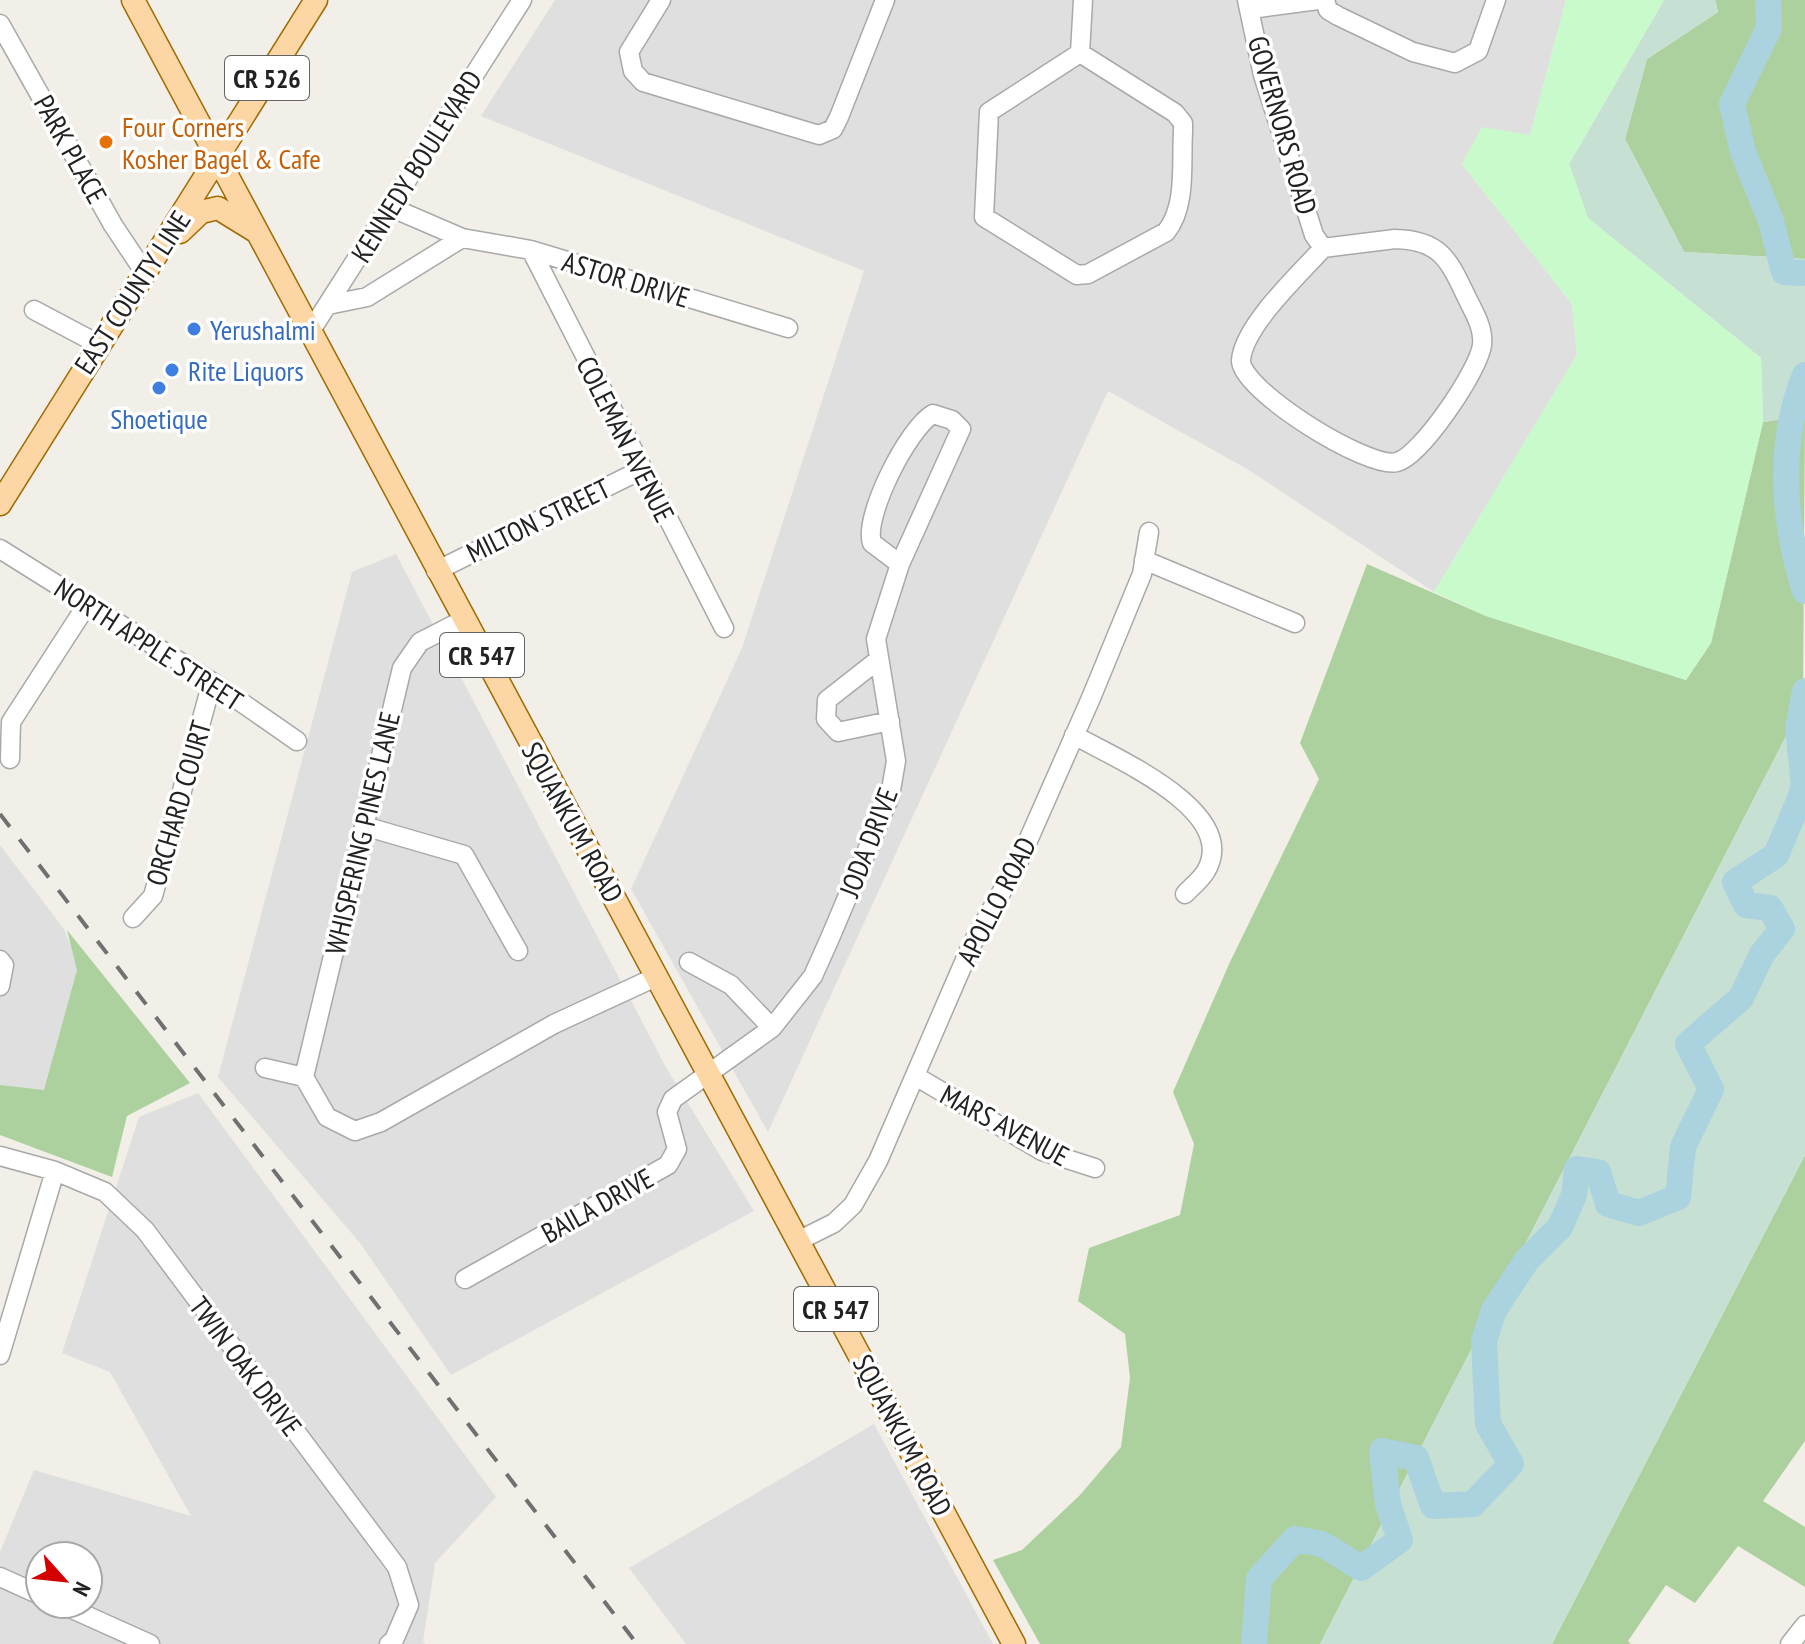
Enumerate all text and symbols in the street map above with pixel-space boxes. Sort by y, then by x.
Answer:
street label: GOVERNORS ROAD [1240,31,1326,219]
road number: CR 526 [225,56,309,100]
street label: KENNEDY BOULEVARD [342,63,490,269]
street label: PARK PLACE [26,88,116,210]
place label: Four Corners Kosher Bagel & Cafe [122,108,321,177]
marker: Four Corners Kosher Bagel & Cafe [97,133,115,151]
street label: EAST COUNTY LINE [65,203,199,381]
street label: ASTOR DRIVE [558,242,694,316]
place label: Yerushalmi [210,311,316,348]
marker: Yerushalmi [185,320,203,338]
street label: COLEMAN AVENUE [568,350,684,528]
place label: Rite Liquors [188,352,304,389]
marker: Rite Liquors [163,361,181,379]
marker: Shoetique [150,379,168,397]
place label: Shoetique [110,400,208,437]
street label: MILTON STREET [460,469,616,571]
street label: NORTH APPLE STREET [48,569,251,719]
road number: CR 547 [440,633,524,677]
street label: WHISPERING PINES LANE [316,708,408,958]
street label: ORCHARD COURT [137,716,219,890]
street label: SQUANKUM ROAD [514,735,632,909]
street label: JODA DRIVE [830,782,906,903]
street label: APOLLO ROAD [948,831,1044,971]
street label: MARS AVENUE [934,1076,1076,1174]
street label: BAILA DRIVE [534,1159,660,1251]
road number: CR 547 [794,1287,878,1331]
street label: TWIN OAK DRIVE [181,1289,311,1443]
street label: SQUANKUM ROAD [845,1348,961,1522]
north arrow [24,1540,104,1620]
text: N [67,1577,97,1601]

